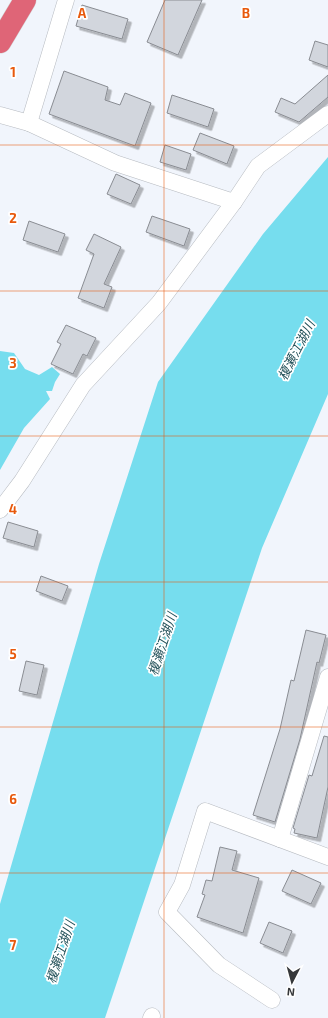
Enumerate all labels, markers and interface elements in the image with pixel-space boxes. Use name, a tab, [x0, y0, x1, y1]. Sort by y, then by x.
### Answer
text: A	[78, 5, 87, 21]
text: B	[242, 5, 250, 21]
text: 1	[10, 64, 16, 80]
text: 2	[9, 210, 17, 226]
water label: 榎瀬江湖川	[274, 316, 319, 383]
text: 3	[9, 355, 17, 371]
text: 4	[9, 501, 17, 517]
water label: 榎瀬江湖川	[144, 609, 180, 677]
text: 5	[9, 646, 17, 662]
text: 6	[9, 791, 17, 807]
water label: 榎瀬江湖川	[42, 917, 78, 985]
text: 7	[10, 937, 17, 953]
north arrow	[272, 962, 312, 1002]
text: N	[286, 986, 296, 999]

